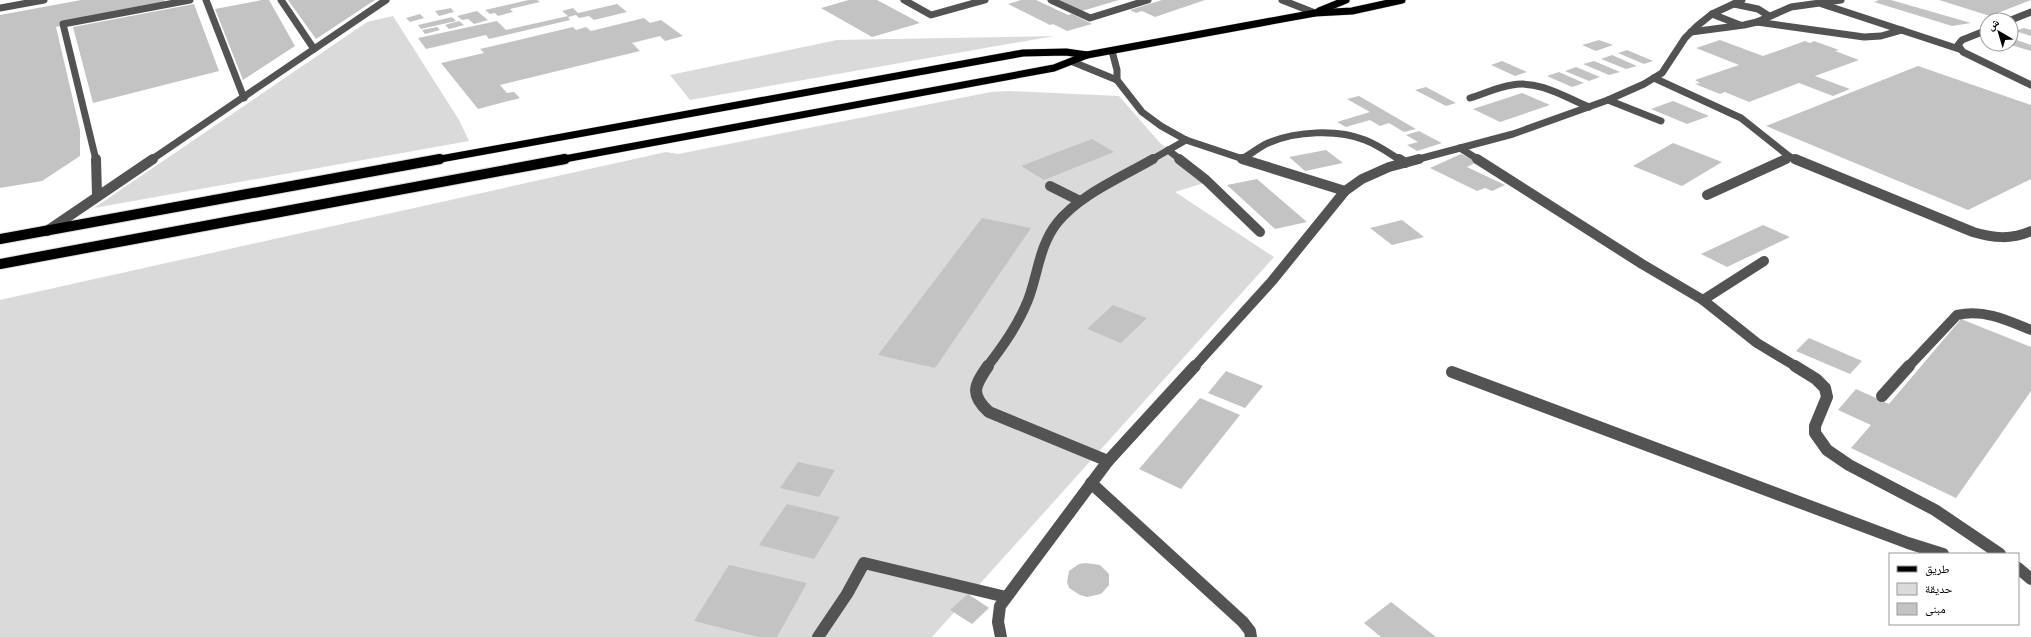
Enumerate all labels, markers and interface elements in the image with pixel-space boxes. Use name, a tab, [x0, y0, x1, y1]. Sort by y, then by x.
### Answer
north arrow	[1979, 12, 2019, 52]
text: ش	[1984, 15, 2003, 34]
legend	[1889, 553, 2019, 625]
text: طريق	[1925, 561, 1950, 578]
text: حديقة	[1925, 581, 1953, 598]
text: مبنى	[1925, 601, 1946, 618]

